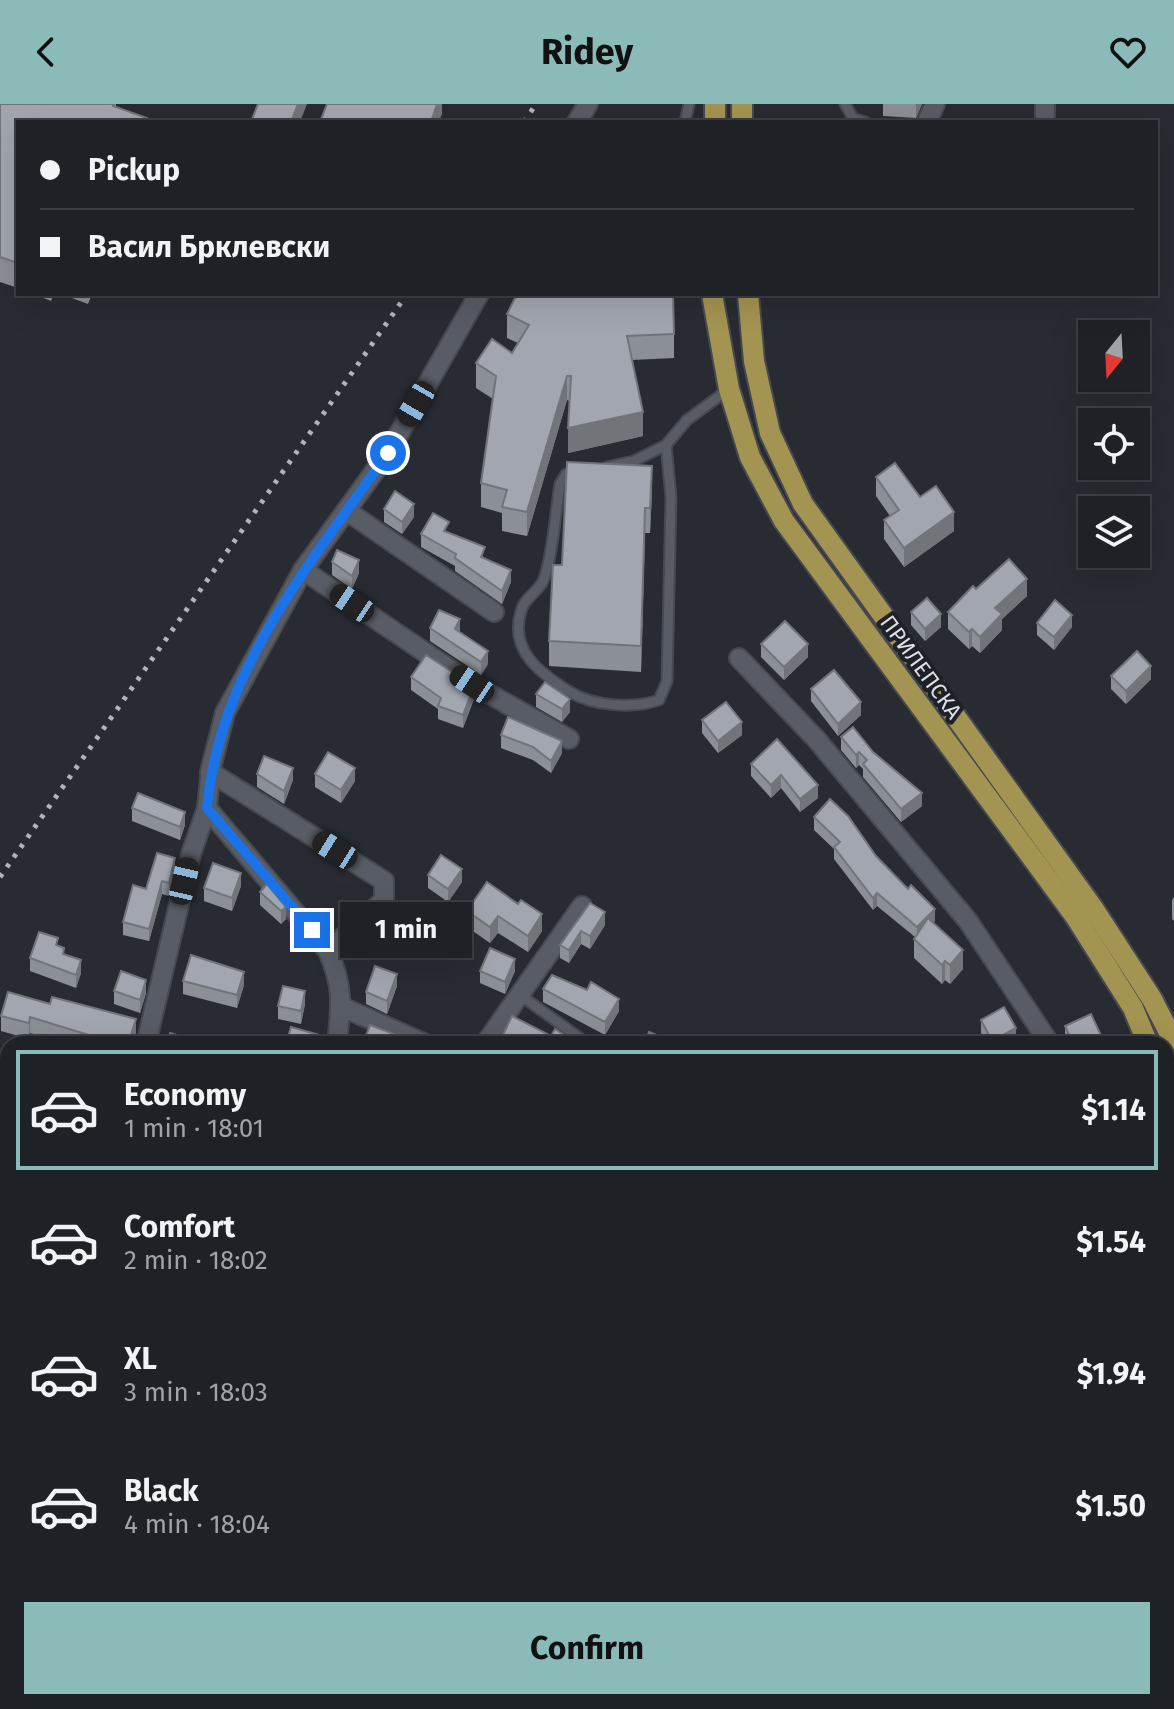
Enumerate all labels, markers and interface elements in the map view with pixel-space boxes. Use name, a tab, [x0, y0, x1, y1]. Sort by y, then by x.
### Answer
icon: back	[24, 30, 68, 74]
text: Ridey	[541, 30, 633, 74]
icon: heart	[1106, 30, 1150, 74]
text: Pickup	[88, 152, 180, 188]
text: Васил Брклевски	[88, 229, 330, 265]
north arrow	[1078, 320, 1150, 392]
map controls	[1078, 320, 1150, 568]
car	[394, 377, 438, 431]
button: locate	[1078, 408, 1150, 480]
route start	[370, 435, 406, 471]
button: layers	[1078, 496, 1150, 568]
car	[325, 580, 379, 626]
street label: ПРИЛЕПСКА	[874, 610, 968, 724]
car	[445, 661, 499, 707]
car	[308, 827, 362, 873]
car	[167, 855, 201, 907]
callout: 1 min	[340, 902, 472, 958]
route end	[294, 912, 330, 948]
text: 1 min	[375, 914, 437, 945]
icon: car	[28, 1074, 100, 1146]
text: Economy	[124, 1077, 246, 1113]
text: $1.14	[1082, 1092, 1146, 1128]
text: 1 min · 18:01	[124, 1113, 264, 1144]
icon: car	[28, 1206, 100, 1278]
text: Comfort	[124, 1209, 235, 1245]
text: $1.54	[1076, 1224, 1146, 1260]
text: 2 min · 18:02	[124, 1245, 268, 1276]
icon: car	[28, 1338, 100, 1410]
text: XL	[124, 1341, 157, 1377]
text: $1.94	[1077, 1356, 1146, 1392]
text: 3 min · 18:03	[124, 1377, 268, 1408]
icon: car	[28, 1470, 100, 1542]
text: Black	[124, 1473, 199, 1509]
text: $1.50	[1076, 1488, 1146, 1524]
text: 4 min · 18:04	[124, 1509, 270, 1540]
button: Confirm	[24, 1602, 1150, 1694]

